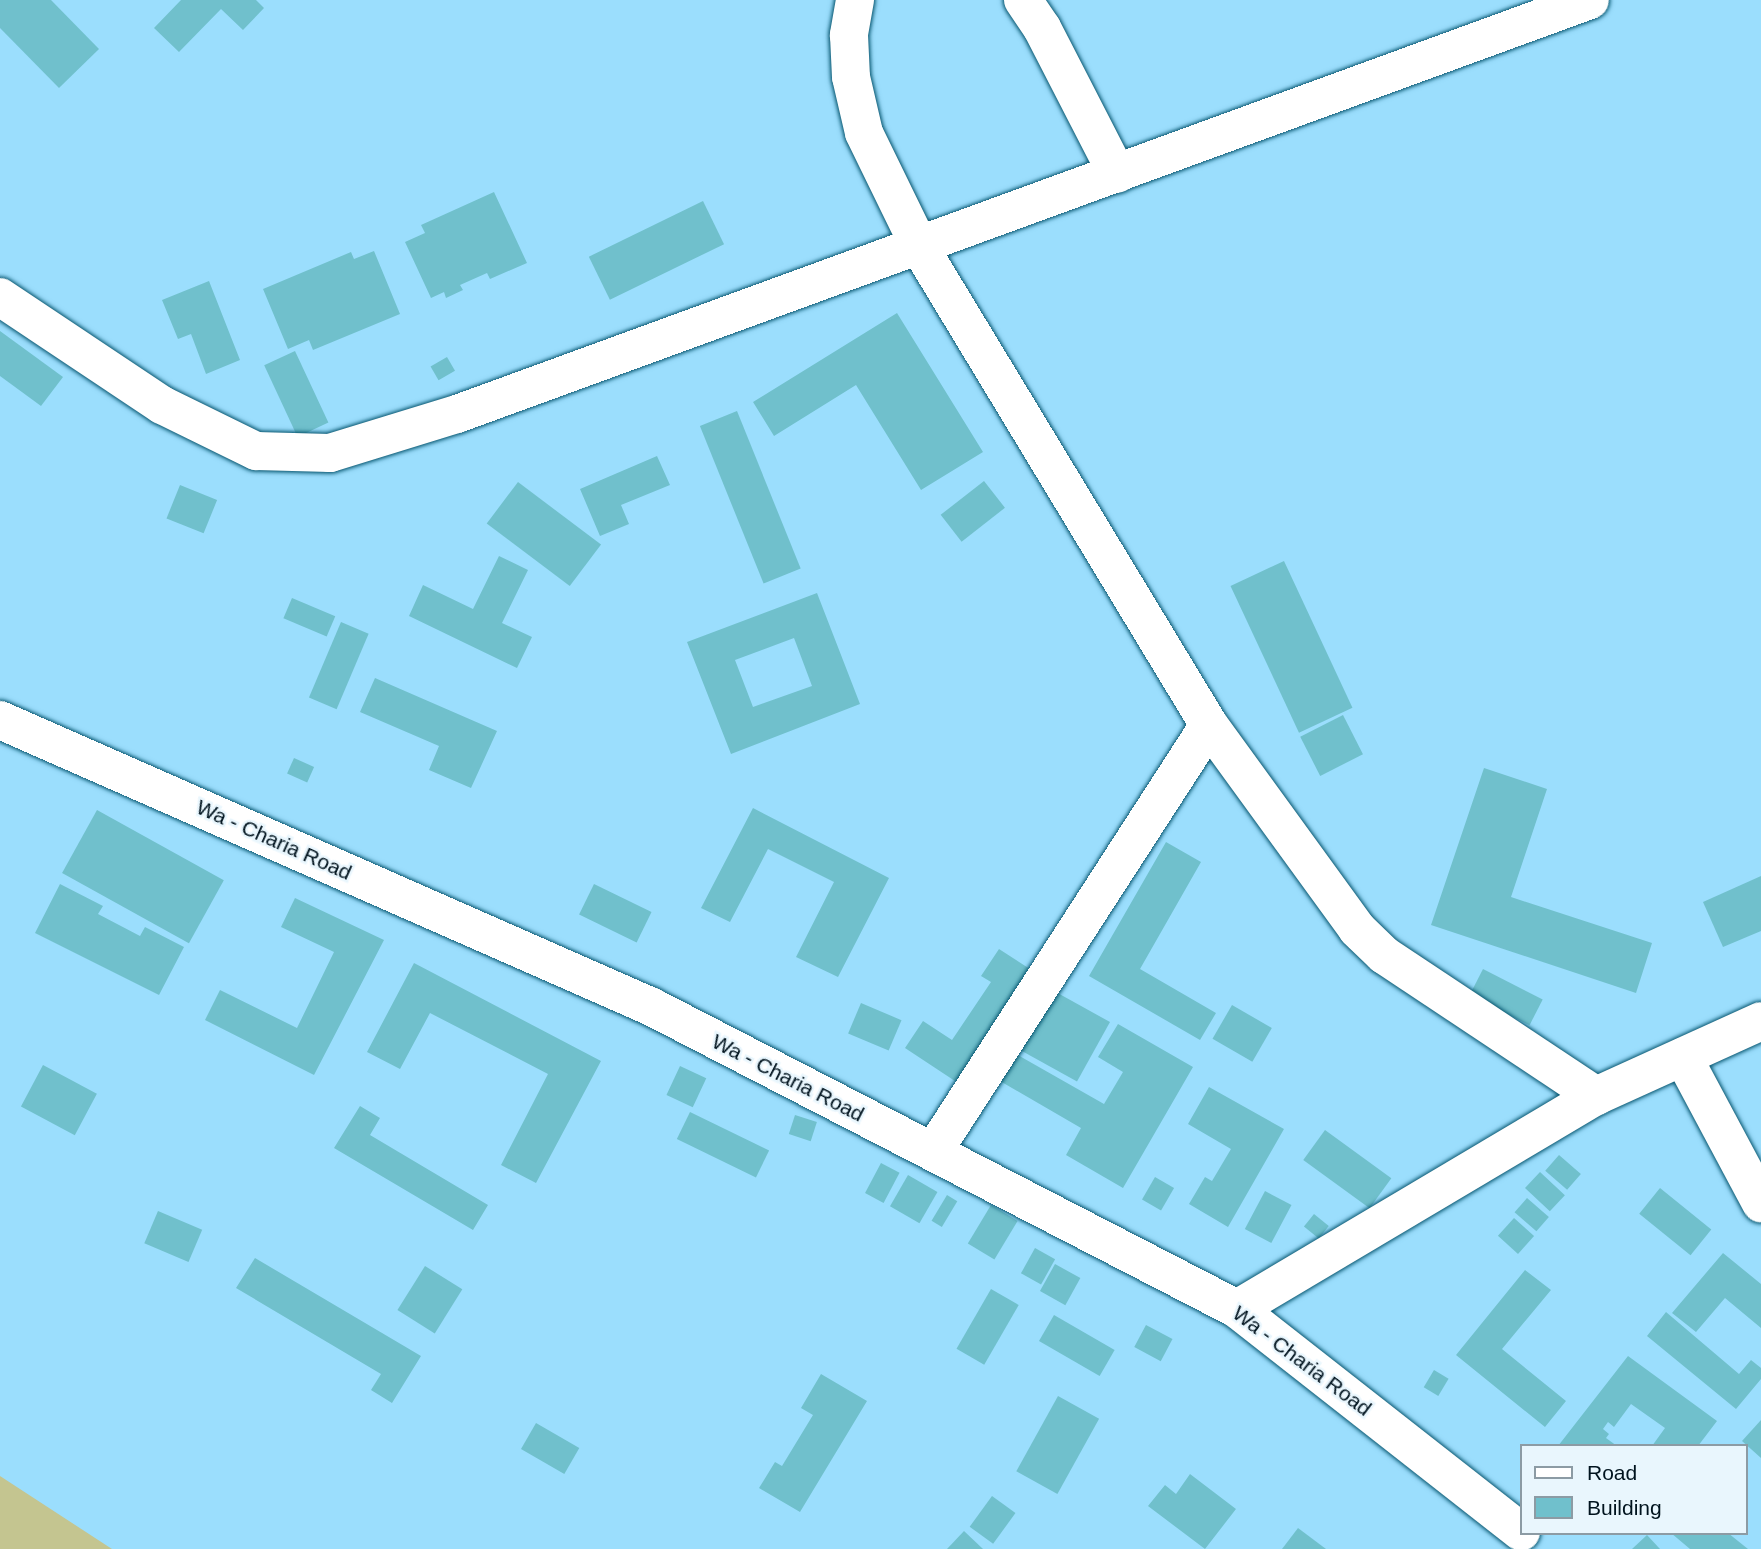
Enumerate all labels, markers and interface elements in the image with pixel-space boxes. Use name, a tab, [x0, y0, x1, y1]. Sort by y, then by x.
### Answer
street label: Wa - Charia Road	[192, 794, 356, 886]
street label: Wa - Charia Road	[708, 1029, 868, 1127]
street label: Wa - Charia Road	[1228, 1301, 1376, 1421]
legend	[1520, 1444, 1747, 1535]
text: Road	[1587, 1461, 1637, 1484]
text: Building	[1587, 1496, 1662, 1519]

